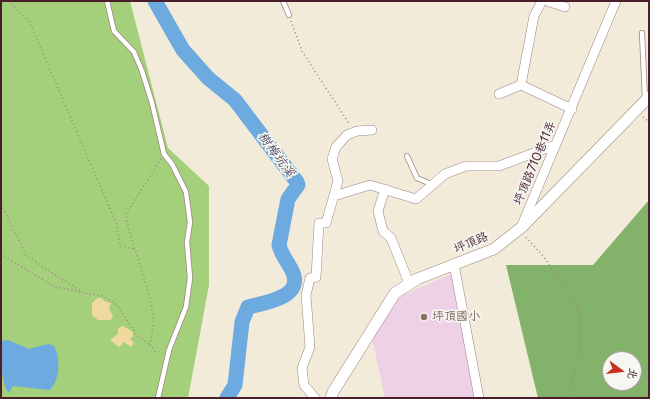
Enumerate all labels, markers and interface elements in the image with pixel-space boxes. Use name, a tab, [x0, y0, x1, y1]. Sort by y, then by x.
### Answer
street label: 坪頂路710巷11弄	[511, 119, 559, 207]
water label: 樹梅坑溪	[254, 129, 298, 181]
street label: 坪頂路	[452, 229, 490, 257]
place label: 坪頂國小	[432, 310, 480, 324]
marker: 坪頂國小	[419, 312, 429, 322]
north arrow	[602, 351, 642, 391]
text: 北	[623, 366, 643, 381]

